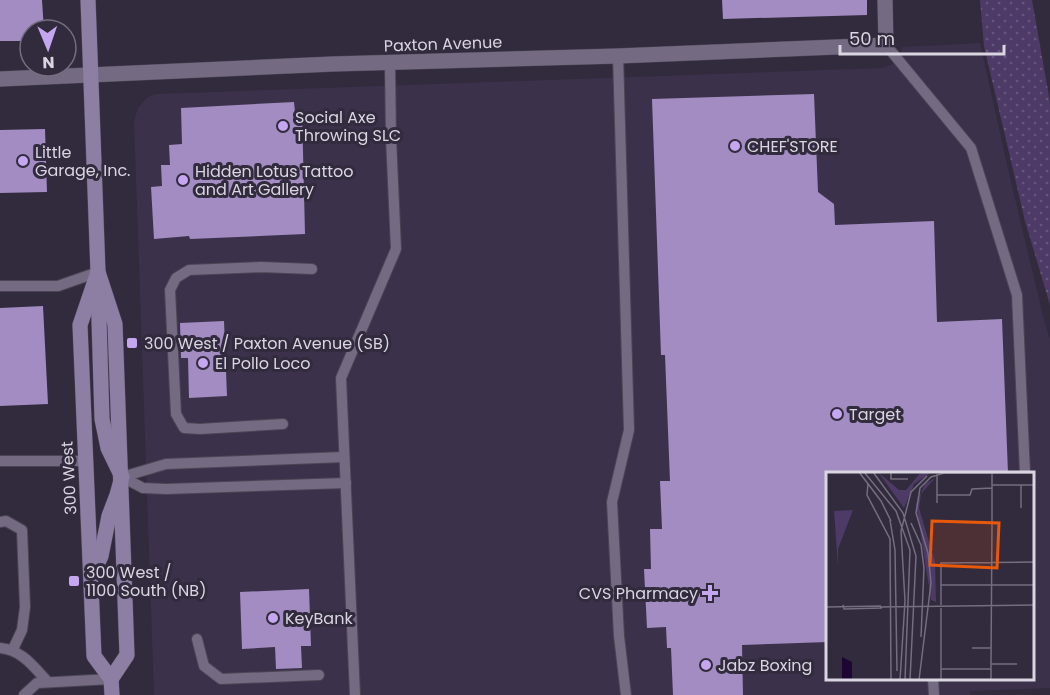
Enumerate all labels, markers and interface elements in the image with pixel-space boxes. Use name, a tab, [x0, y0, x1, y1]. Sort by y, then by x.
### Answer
north arrow	[18, 18, 78, 78]
scale bar	[840, 18, 1004, 56]
text: 50 m	[849, 26, 895, 51]
street label: Paxton Avenue	[383, 30, 503, 58]
text: N	[42, 51, 55, 74]
place label: Social Axe Throwing SLC	[295, 106, 401, 147]
marker: Social Axe Throwing SLC	[276, 119, 290, 133]
place label: CHEF'STORE	[747, 135, 838, 158]
marker: CHEF'STORE	[728, 139, 742, 153]
place label: Little Garage, Inc.	[35, 141, 130, 182]
marker: Little Garage, Inc.	[16, 154, 30, 168]
place label: Hidden Lotus Tattoo and Art Gallery	[195, 160, 354, 201]
marker: Hidden Lotus Tattoo and Art Gallery	[176, 173, 190, 187]
place label: 300 West / Paxton Avenue (SB)	[144, 332, 390, 355]
marker: 300 West / Paxton Avenue (SB)	[125, 336, 139, 350]
place label: El Pollo Loco	[215, 352, 310, 375]
marker: El Pollo Loco	[196, 356, 210, 370]
place label: Target	[849, 403, 901, 426]
marker: Target	[830, 407, 844, 421]
street label: 300 West	[56, 441, 82, 515]
inset map	[826, 472, 1035, 680]
place label: 300 West / 1100 South (NB)	[86, 561, 206, 602]
marker: 300 West / 1100 South (NB)	[67, 574, 81, 588]
place label: CVS Pharmacy	[579, 582, 698, 605]
marker: CVS Pharmacy	[703, 586, 717, 600]
place label: KeyBank	[285, 607, 353, 630]
marker: KeyBank	[266, 611, 280, 625]
place label: Jabz Boxing	[718, 654, 812, 677]
marker: Jabz Boxing	[699, 658, 713, 672]

